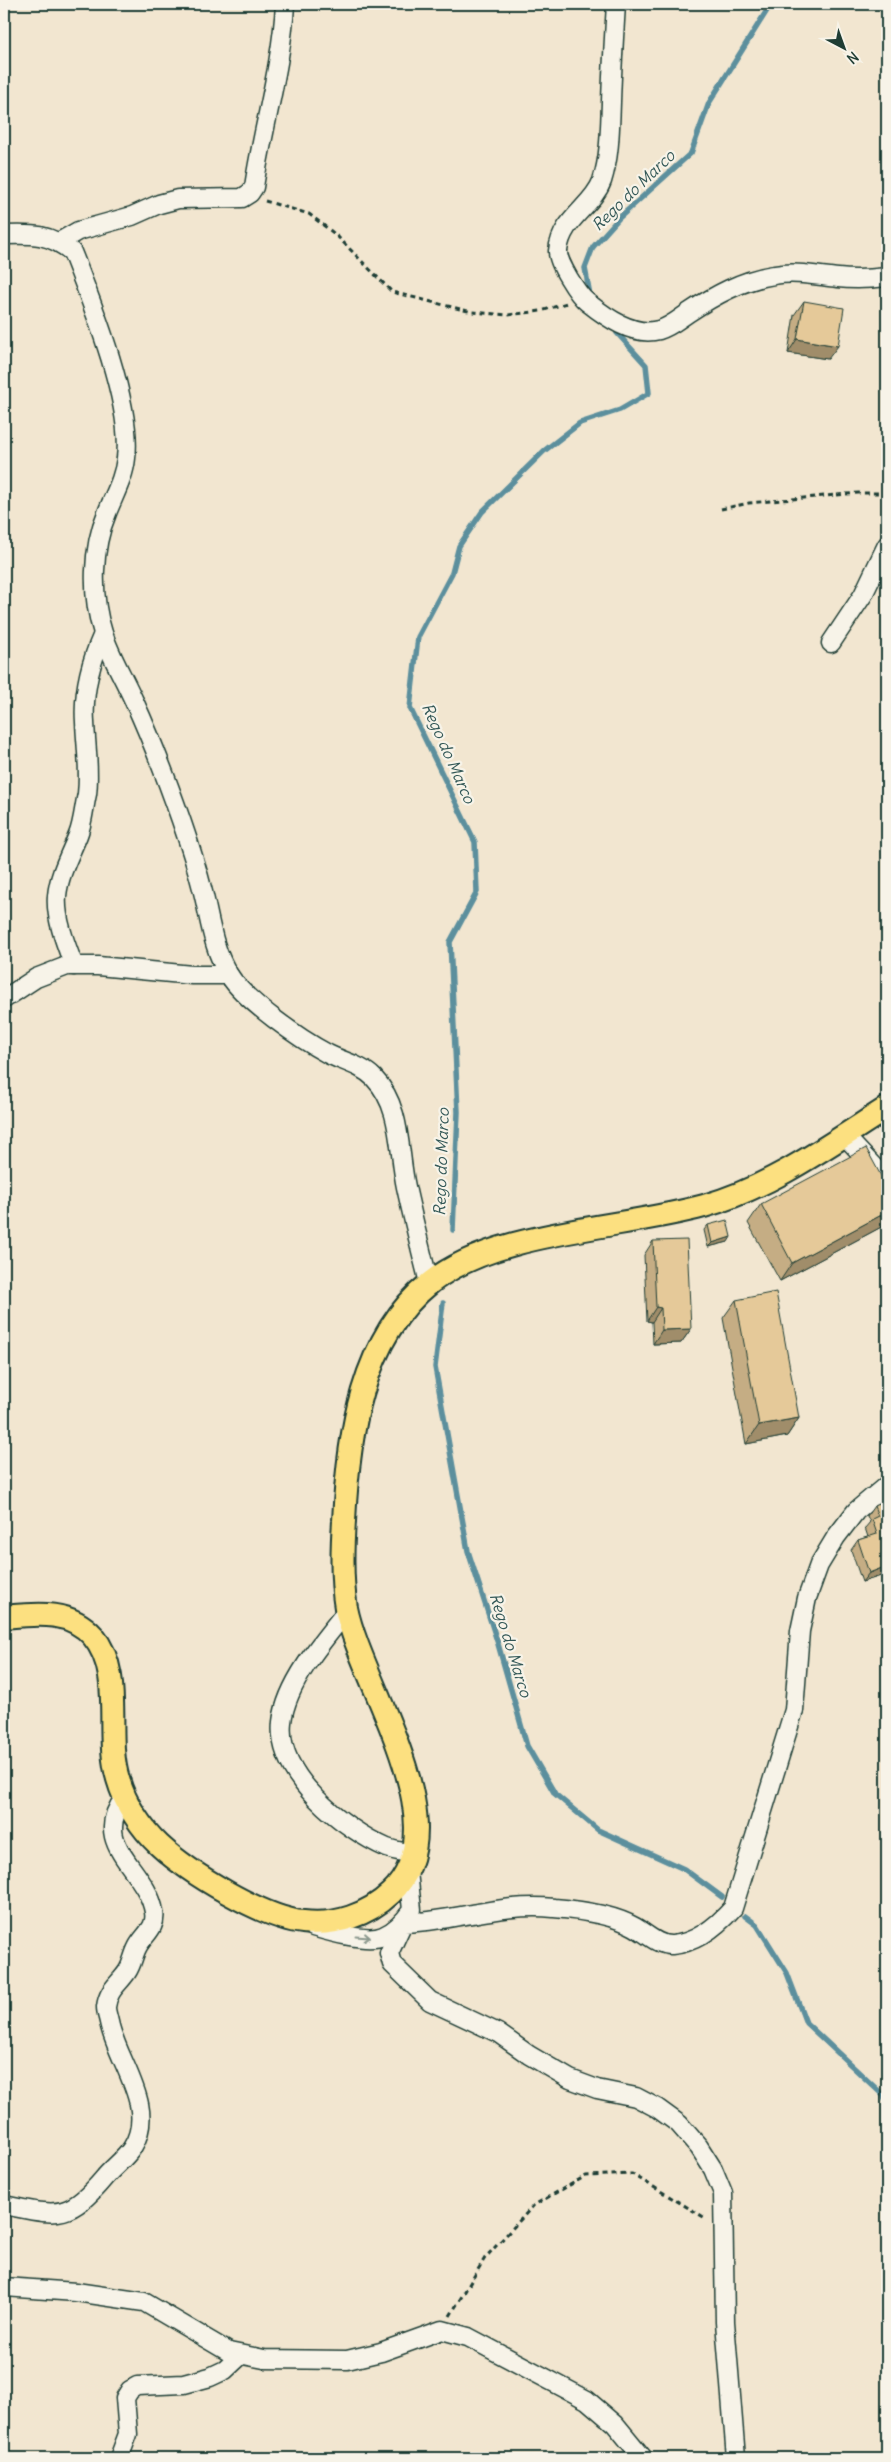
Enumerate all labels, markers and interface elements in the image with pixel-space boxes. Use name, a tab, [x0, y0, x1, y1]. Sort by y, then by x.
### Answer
north arrow	[818, 22, 868, 72]
text: N	[843, 48, 862, 68]
water label: Rego do Marco	[587, 145, 679, 235]
water label: Rego do Marco	[418, 700, 480, 807]
water label: Rego do Marco	[429, 1107, 453, 1216]
water label: Rego do Marco	[486, 1591, 537, 1700]
one-way arrow	[355, 1932, 371, 1941]

